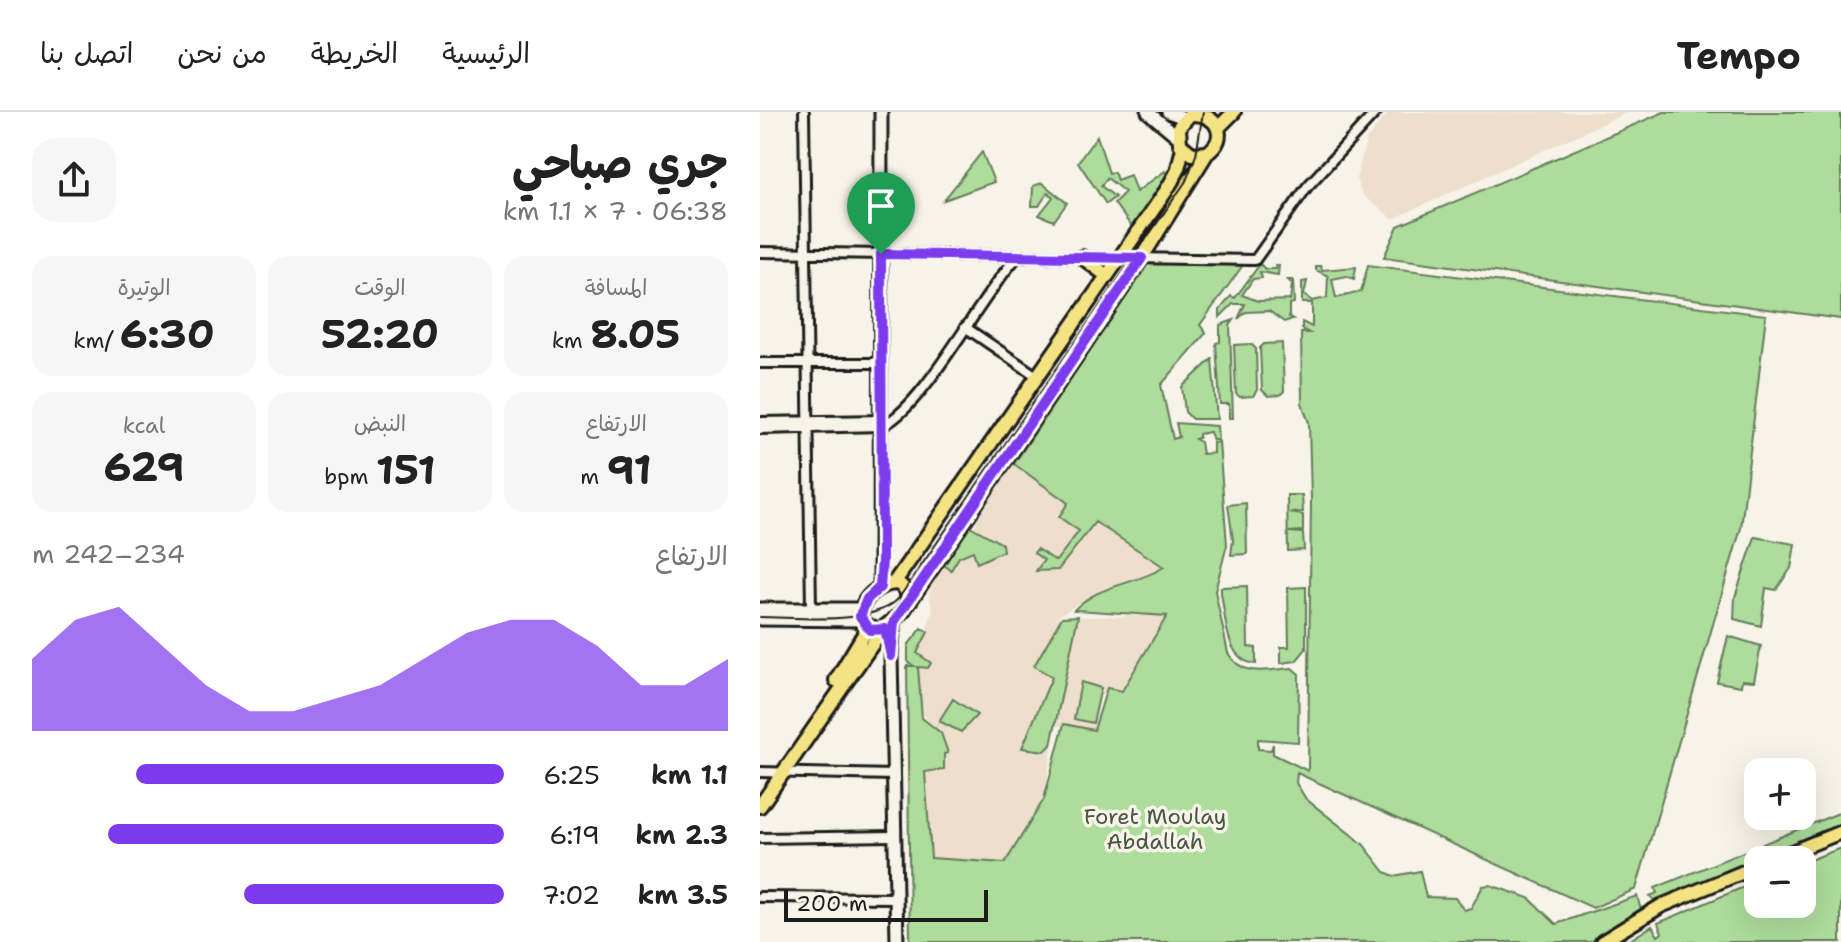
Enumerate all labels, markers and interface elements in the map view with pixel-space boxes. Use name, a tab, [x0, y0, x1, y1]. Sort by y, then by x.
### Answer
text: Tempo	[1677, 30, 1801, 81]
text: اتصل بنا	[40, 34, 133, 72]
text: من نحن	[177, 34, 267, 72]
text: الخريطة	[311, 34, 398, 72]
text: الرئيسية	[442, 34, 530, 72]
text: جري صباحي	[512, 133, 728, 192]
button: share	[32, 138, 116, 222]
pin	[847, 172, 915, 254]
icon: arrive	[859, 184, 903, 228]
text: 06:38 · 7 × 1.1 km	[503, 193, 728, 228]
text: الوتيرة	[117, 273, 171, 302]
text: الوقت	[354, 273, 406, 302]
text: المسافة	[585, 273, 647, 302]
text: 6:30	[120, 307, 215, 361]
text: 52:20	[321, 307, 439, 361]
text: 8.05	[590, 307, 680, 361]
text: /km	[73, 326, 120, 355]
text: km	[552, 326, 590, 355]
text: النبض	[354, 409, 406, 438]
text: الارتفاع	[585, 409, 647, 438]
text: kcal	[123, 411, 165, 440]
text: 629	[104, 440, 184, 494]
text: 151	[376, 443, 436, 497]
text: 91	[607, 443, 652, 497]
text: bpm	[324, 462, 376, 491]
text: m	[580, 462, 607, 491]
text: 234–242 m	[32, 536, 185, 571]
text: الارتفاع	[655, 538, 728, 573]
text: 6:25	[543, 757, 600, 792]
text: 1.1 km	[651, 757, 728, 792]
map controls	[1744, 758, 1816, 918]
button: +	[1744, 758, 1816, 830]
park label: Foret Moulay Abdallah	[1084, 802, 1226, 856]
text: 6:19	[549, 817, 600, 852]
text: 2.3 km	[635, 817, 728, 852]
button: −	[1744, 846, 1816, 918]
text: 7:02	[542, 877, 600, 912]
text: 3.5 km	[637, 877, 728, 912]
scale bar	[784, 886, 988, 922]
text: 200 m	[796, 889, 868, 918]

